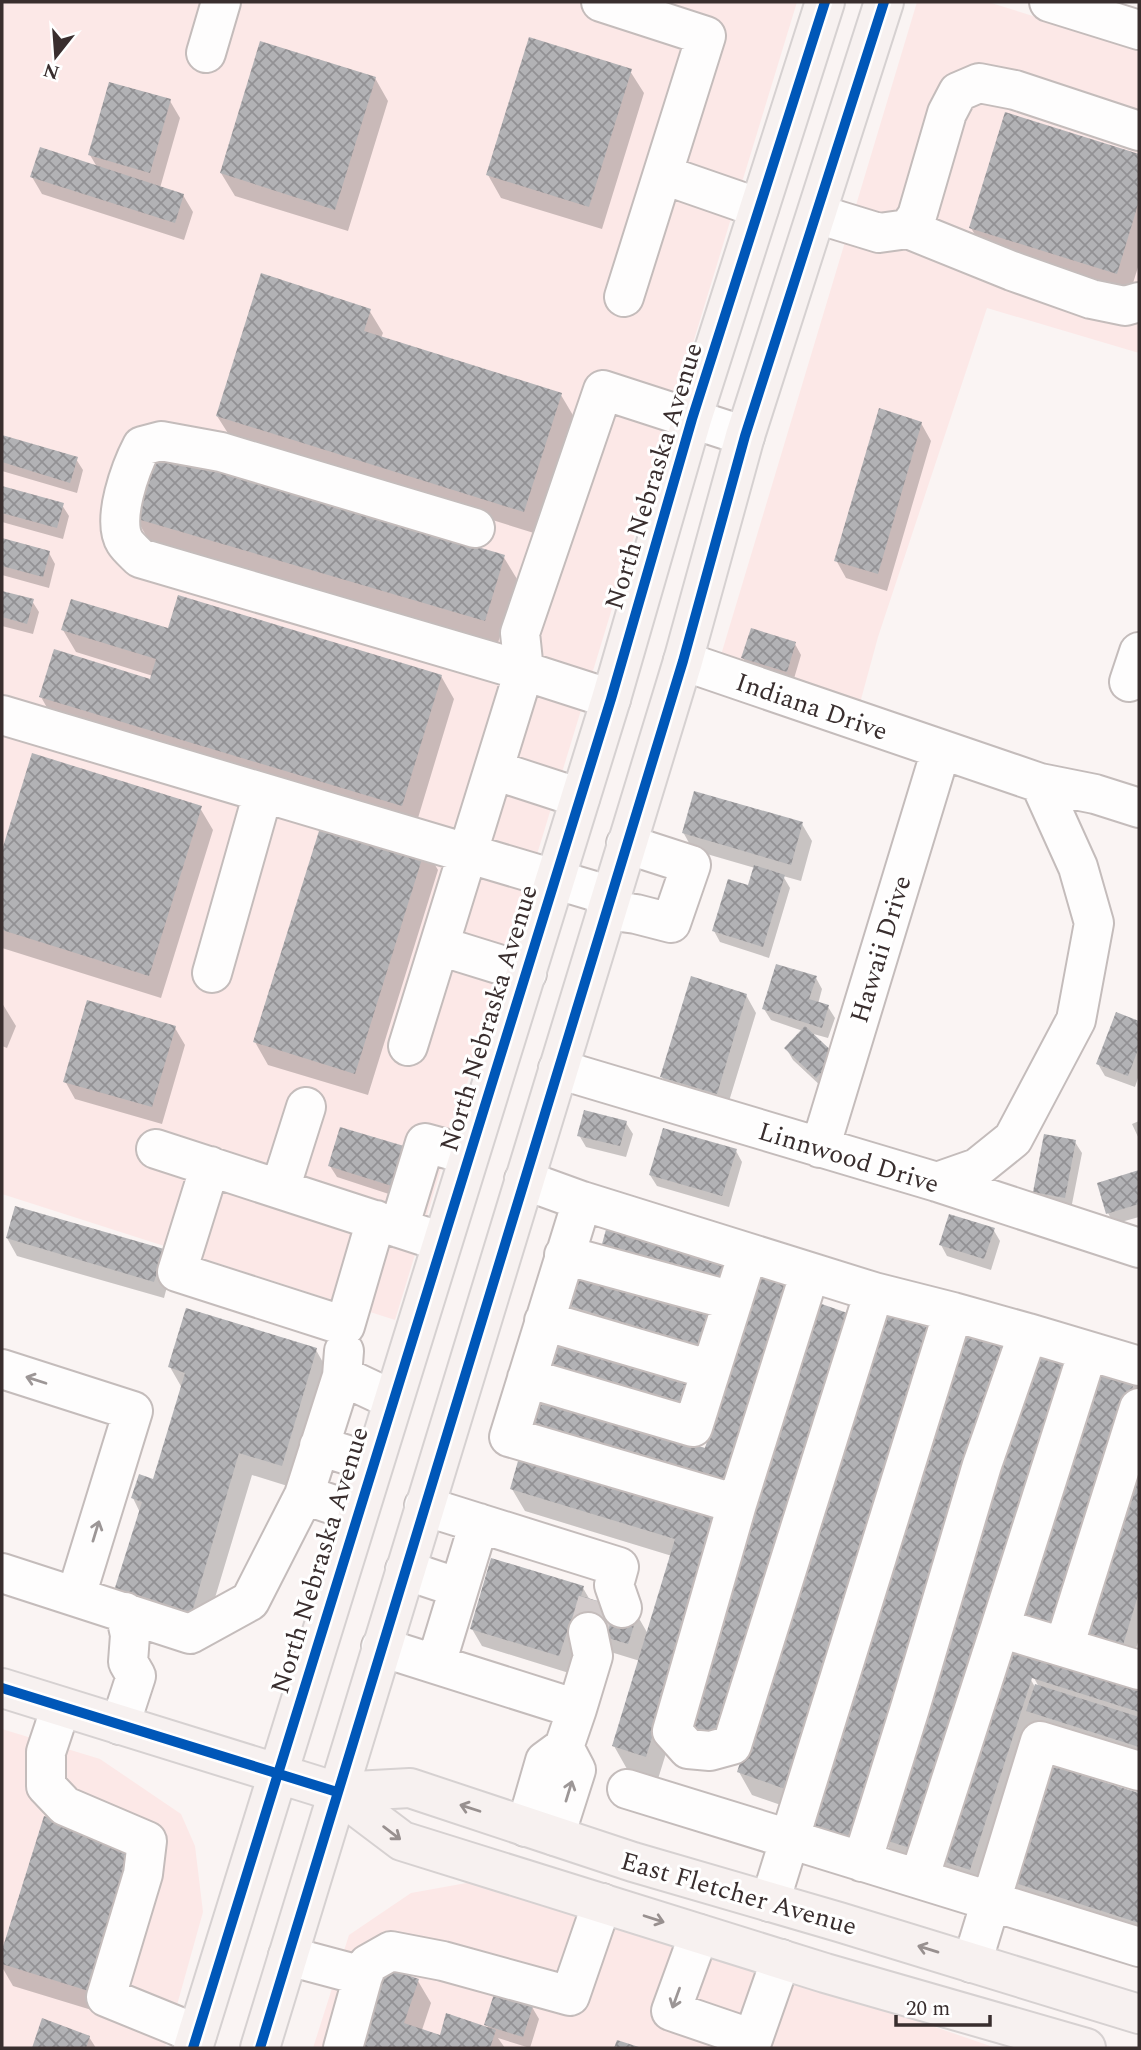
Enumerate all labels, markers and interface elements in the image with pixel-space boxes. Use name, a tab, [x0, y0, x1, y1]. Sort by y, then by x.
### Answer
north arrow	[21, 21, 91, 91]
text: N	[40, 55, 63, 87]
street label: North Nebraska Avenue	[594, 338, 714, 615]
street label: Indiana Drive	[730, 662, 893, 752]
street label: Hawaii Drive	[840, 871, 922, 1028]
street label: North Nebraska Avenue	[429, 880, 549, 1157]
street label: Linnwood Drive	[753, 1111, 944, 1204]
one-way arrow	[26, 1373, 48, 1385]
street label: North Nebraska Avenue	[260, 1422, 380, 1699]
one-way arrow	[91, 1520, 104, 1542]
one-way arrow	[564, 1780, 577, 1802]
one-way arrow	[459, 1801, 481, 1813]
one-way arrow	[382, 1825, 401, 1840]
street label: East Fletcher Avenue	[616, 1841, 862, 1947]
one-way arrow	[642, 1914, 664, 1926]
one-way arrow	[917, 1942, 939, 1954]
scale bar	[896, 1983, 990, 2027]
one-way arrow	[669, 1986, 681, 2008]
text: 20 m	[906, 1993, 950, 2025]

